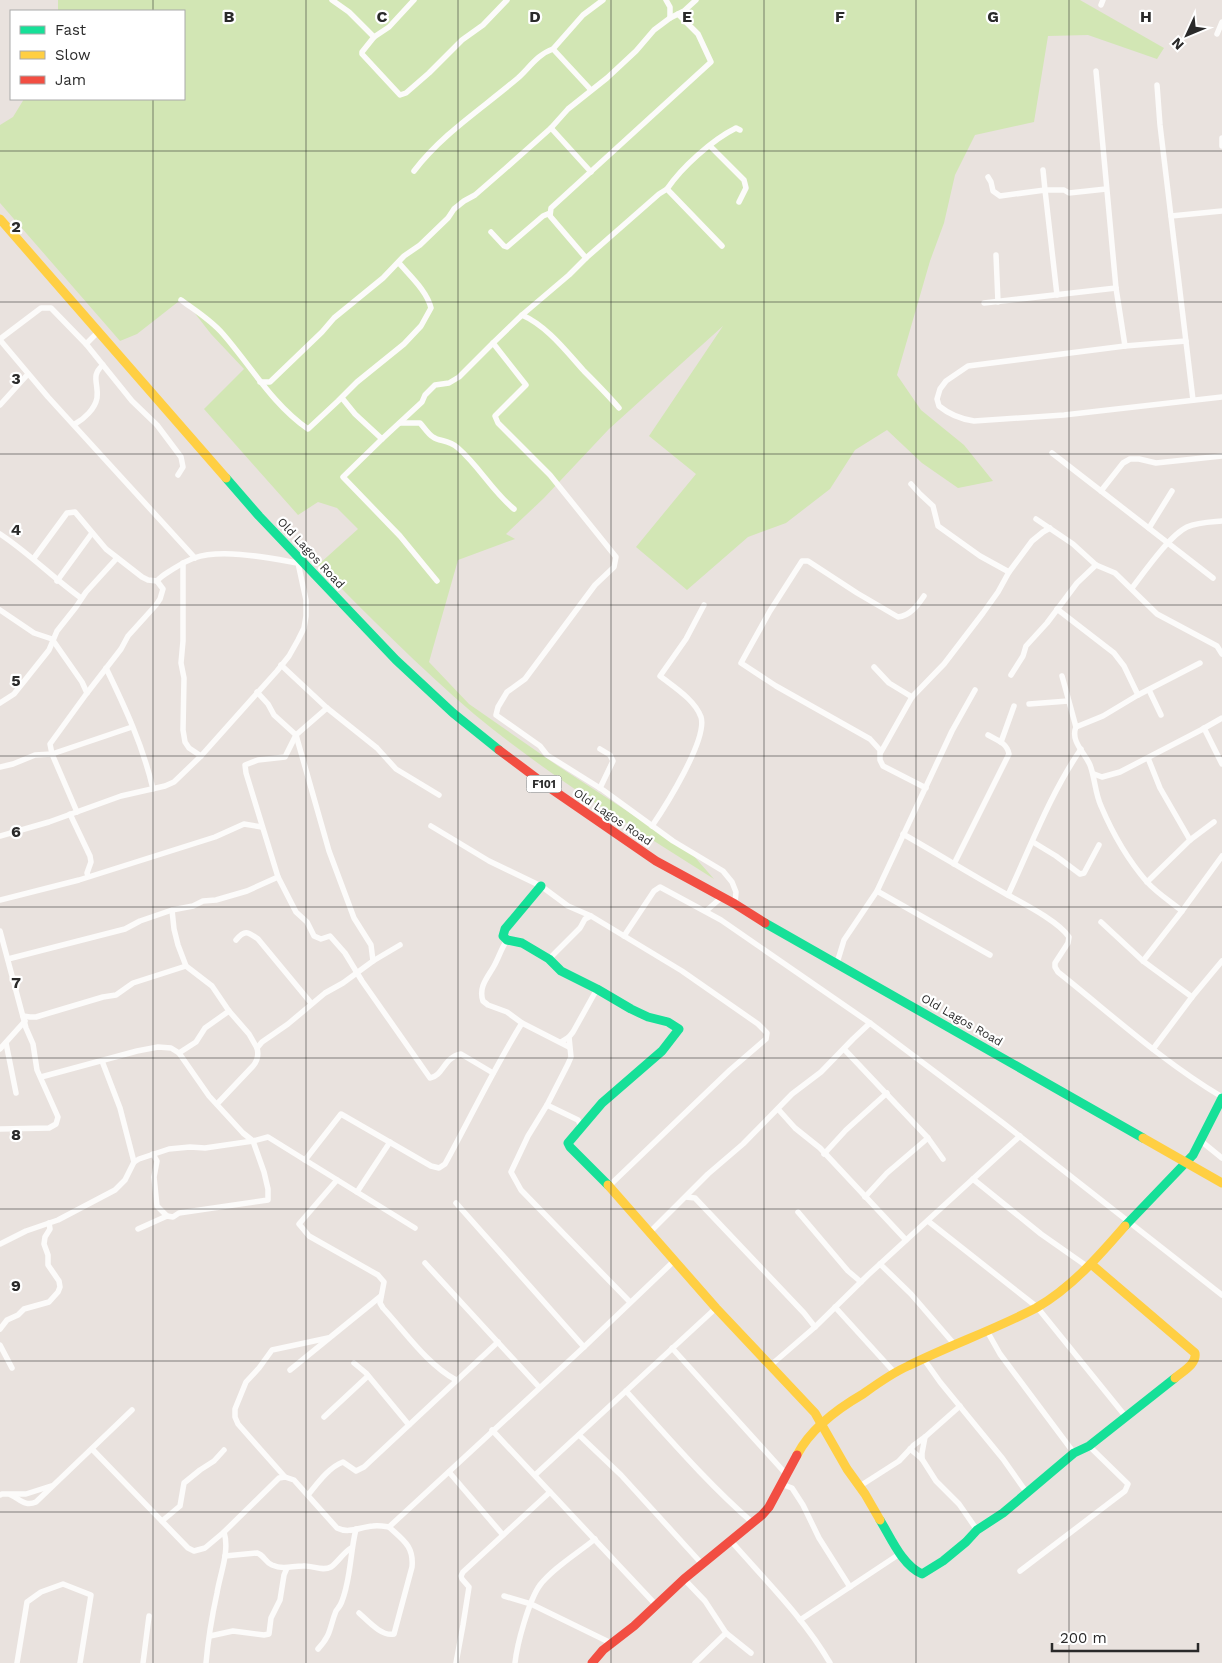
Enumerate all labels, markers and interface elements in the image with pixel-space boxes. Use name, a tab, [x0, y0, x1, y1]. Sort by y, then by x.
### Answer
text: B	[224, 7, 235, 26]
text: C	[377, 7, 388, 26]
text: D	[529, 7, 541, 26]
text: E	[682, 7, 692, 26]
text: F	[835, 7, 845, 26]
text: G	[987, 7, 999, 26]
text: H	[1140, 7, 1152, 26]
legend	[10, 10, 185, 100]
north arrow	[1162, 10, 1212, 60]
text: Fast	[55, 21, 87, 39]
text: N	[1168, 35, 1187, 53]
text: Slow	[55, 46, 91, 64]
text: Jam	[55, 71, 86, 89]
text: 2	[11, 217, 21, 236]
text: 3	[11, 369, 21, 388]
street label: Old Lagos Road	[275, 515, 347, 591]
text: 4	[11, 520, 21, 539]
text: 5	[11, 671, 21, 690]
road number: F101	[526, 776, 562, 792]
street label: Old Lagos Road	[571, 786, 655, 848]
text: 6	[11, 822, 21, 841]
text: 7	[11, 973, 21, 992]
street label: Old Lagos Road	[919, 991, 1005, 1049]
text: 8	[11, 1125, 21, 1144]
text: 9	[11, 1276, 21, 1295]
scale bar	[1052, 1620, 1198, 1652]
text: 200 m	[1060, 1629, 1107, 1647]

